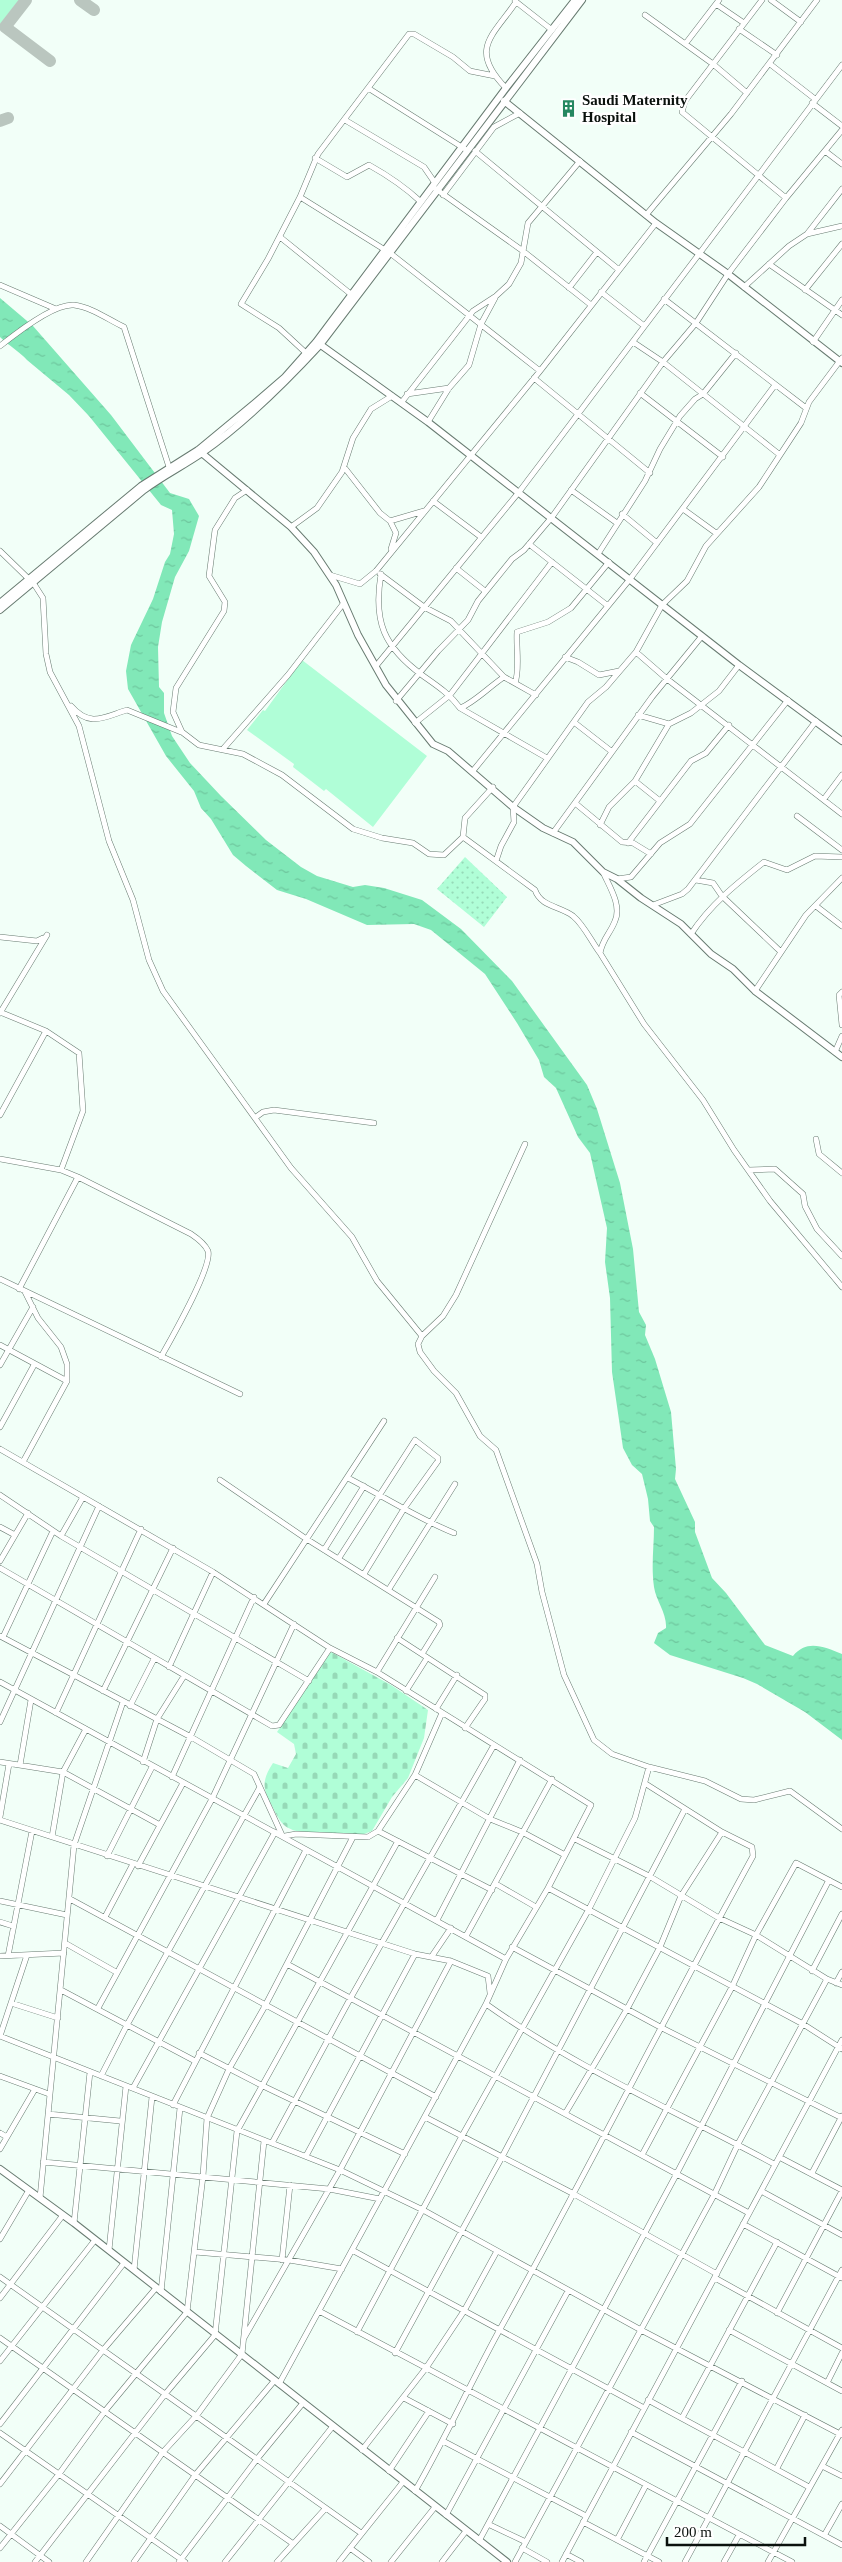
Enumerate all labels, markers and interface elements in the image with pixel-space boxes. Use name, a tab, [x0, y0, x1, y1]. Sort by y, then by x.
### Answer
place label: Saudi Maternity Hospital	[582, 92, 688, 125]
building icon: Saudi Maternity Hospital	[558, 99, 578, 119]
scale bar	[667, 2514, 804, 2546]
text: 200 m	[674, 2524, 712, 2540]

